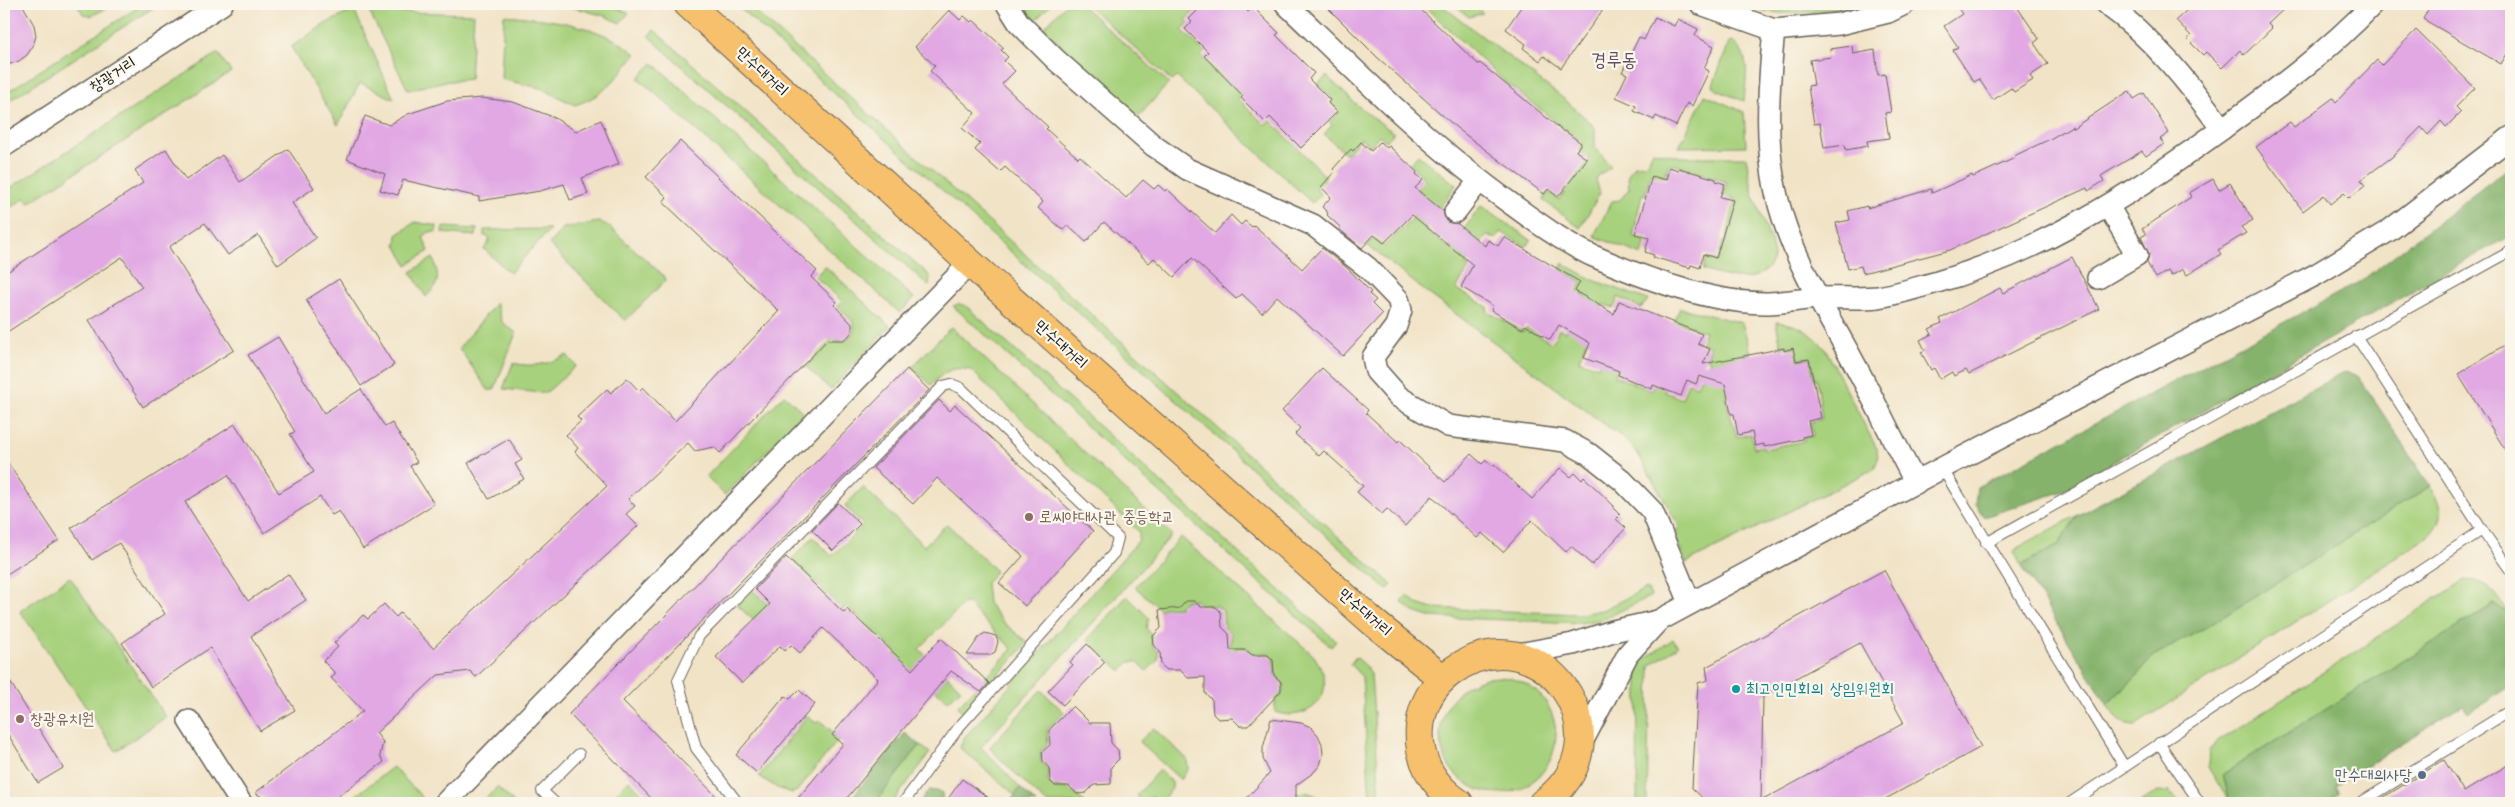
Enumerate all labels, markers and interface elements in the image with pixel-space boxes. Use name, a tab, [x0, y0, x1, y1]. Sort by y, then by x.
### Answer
street label: 만수대거리	[730, 41, 794, 103]
district label: 경루동	[1591, 46, 1637, 76]
street label: 창광거리	[85, 50, 141, 100]
street label: 만수대거리	[1029, 314, 1093, 376]
place label: 로씨야대사관 중등학교	[1039, 505, 1174, 530]
marker: 로씨야대사관 중등학교	[1023, 511, 1035, 523]
street label: 만수대거리	[1333, 582, 1397, 644]
place label: 최고인민회의 상임위원회	[1746, 677, 1894, 702]
marker: 최고인민회의 상임위원회	[1730, 683, 1742, 695]
place label: 창광유치원	[30, 707, 94, 732]
marker: 창광유치원	[14, 713, 26, 725]
place label: 만수대의사당	[2335, 763, 2412, 788]
marker: 만수대의사당	[2416, 769, 2428, 781]

